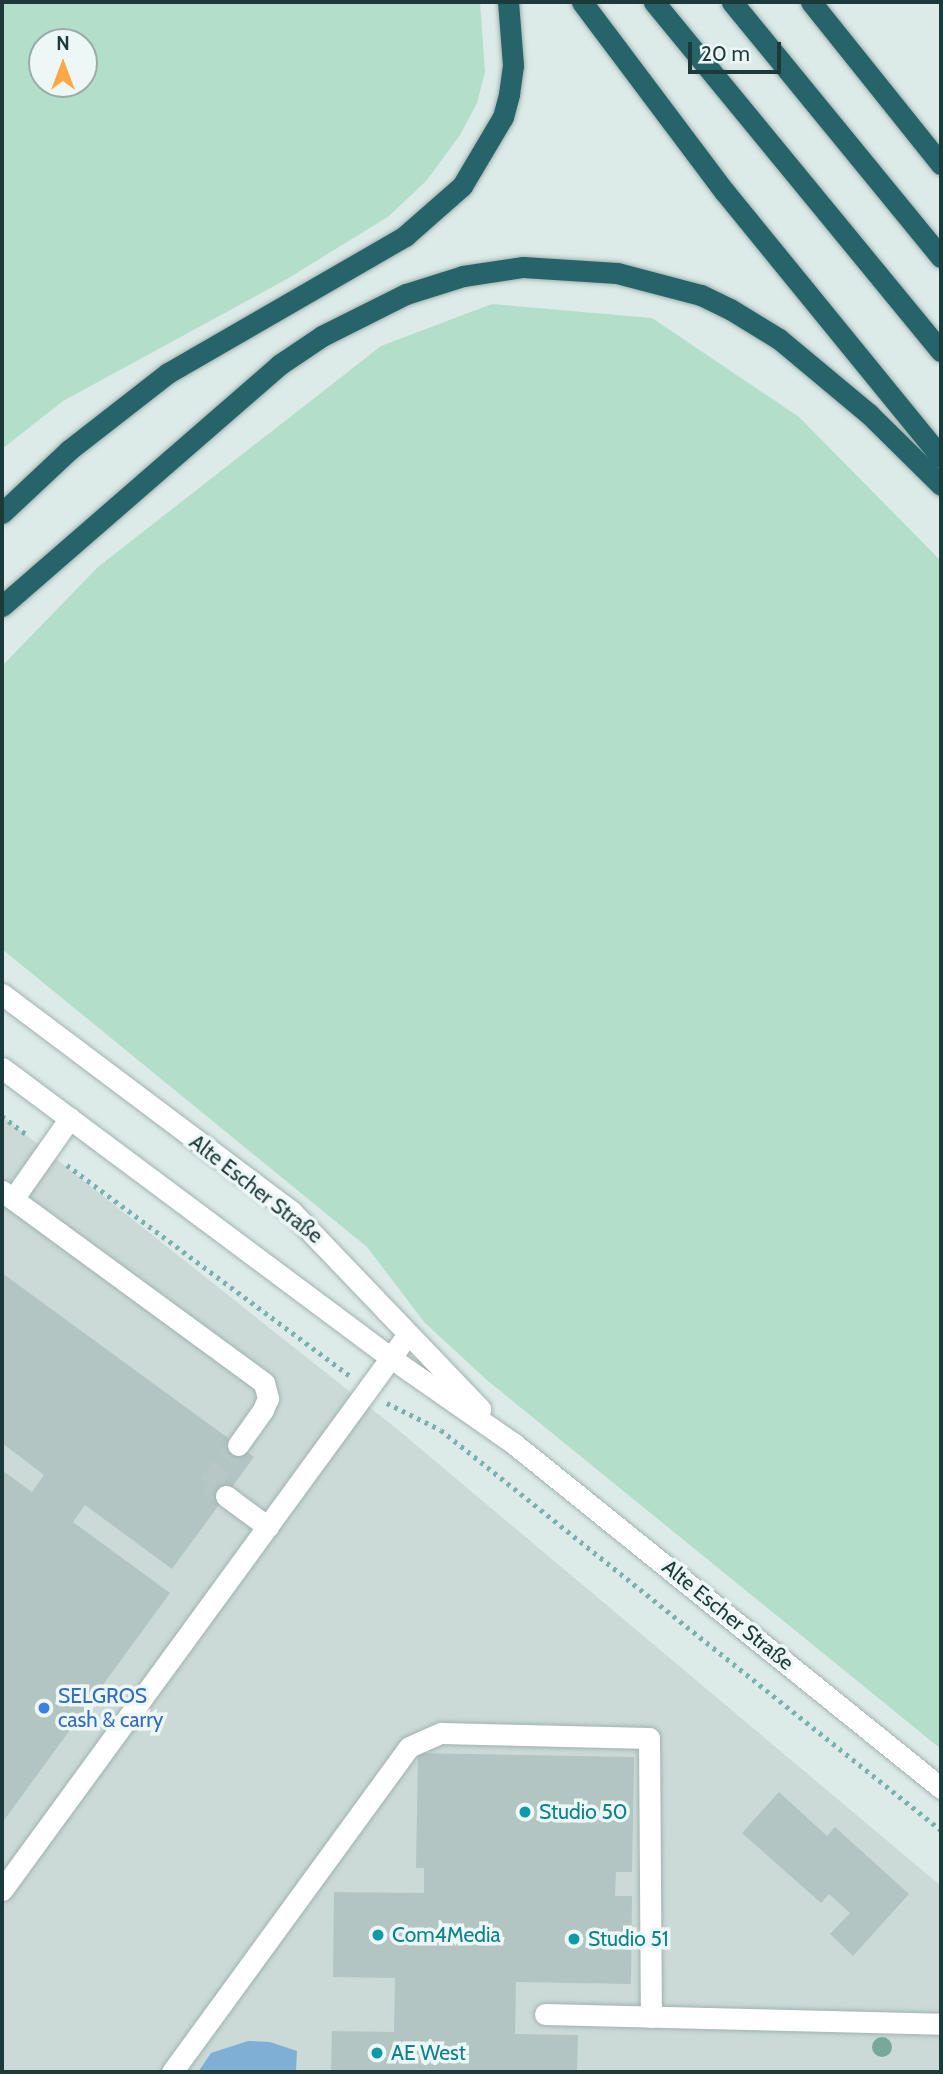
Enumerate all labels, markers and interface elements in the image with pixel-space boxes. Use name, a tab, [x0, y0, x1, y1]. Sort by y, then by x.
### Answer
north arrow	[28, 28, 98, 98]
scale bar	[691, 28, 784, 72]
text: N	[56, 32, 70, 55]
text: 20 m	[701, 41, 750, 66]
street label: Alte Escher Straße	[185, 1129, 327, 1249]
street label: Alte Escher Straße	[657, 1554, 799, 1676]
place label: SELGROS cash & carry	[58, 1683, 163, 1733]
marker: SELGROS cash & carry	[36, 1700, 52, 1716]
place label: Studio 50	[539, 1799, 627, 1825]
marker: Studio 50	[517, 1804, 533, 1820]
place label: Com4Media	[392, 1922, 500, 1948]
place label: Studio 51	[588, 1926, 669, 1952]
marker: Com4Media	[370, 1927, 386, 1943]
marker: Studio 51	[566, 1931, 582, 1947]
place label: AE West	[391, 2040, 466, 2066]
marker: AE West	[369, 2045, 385, 2061]

